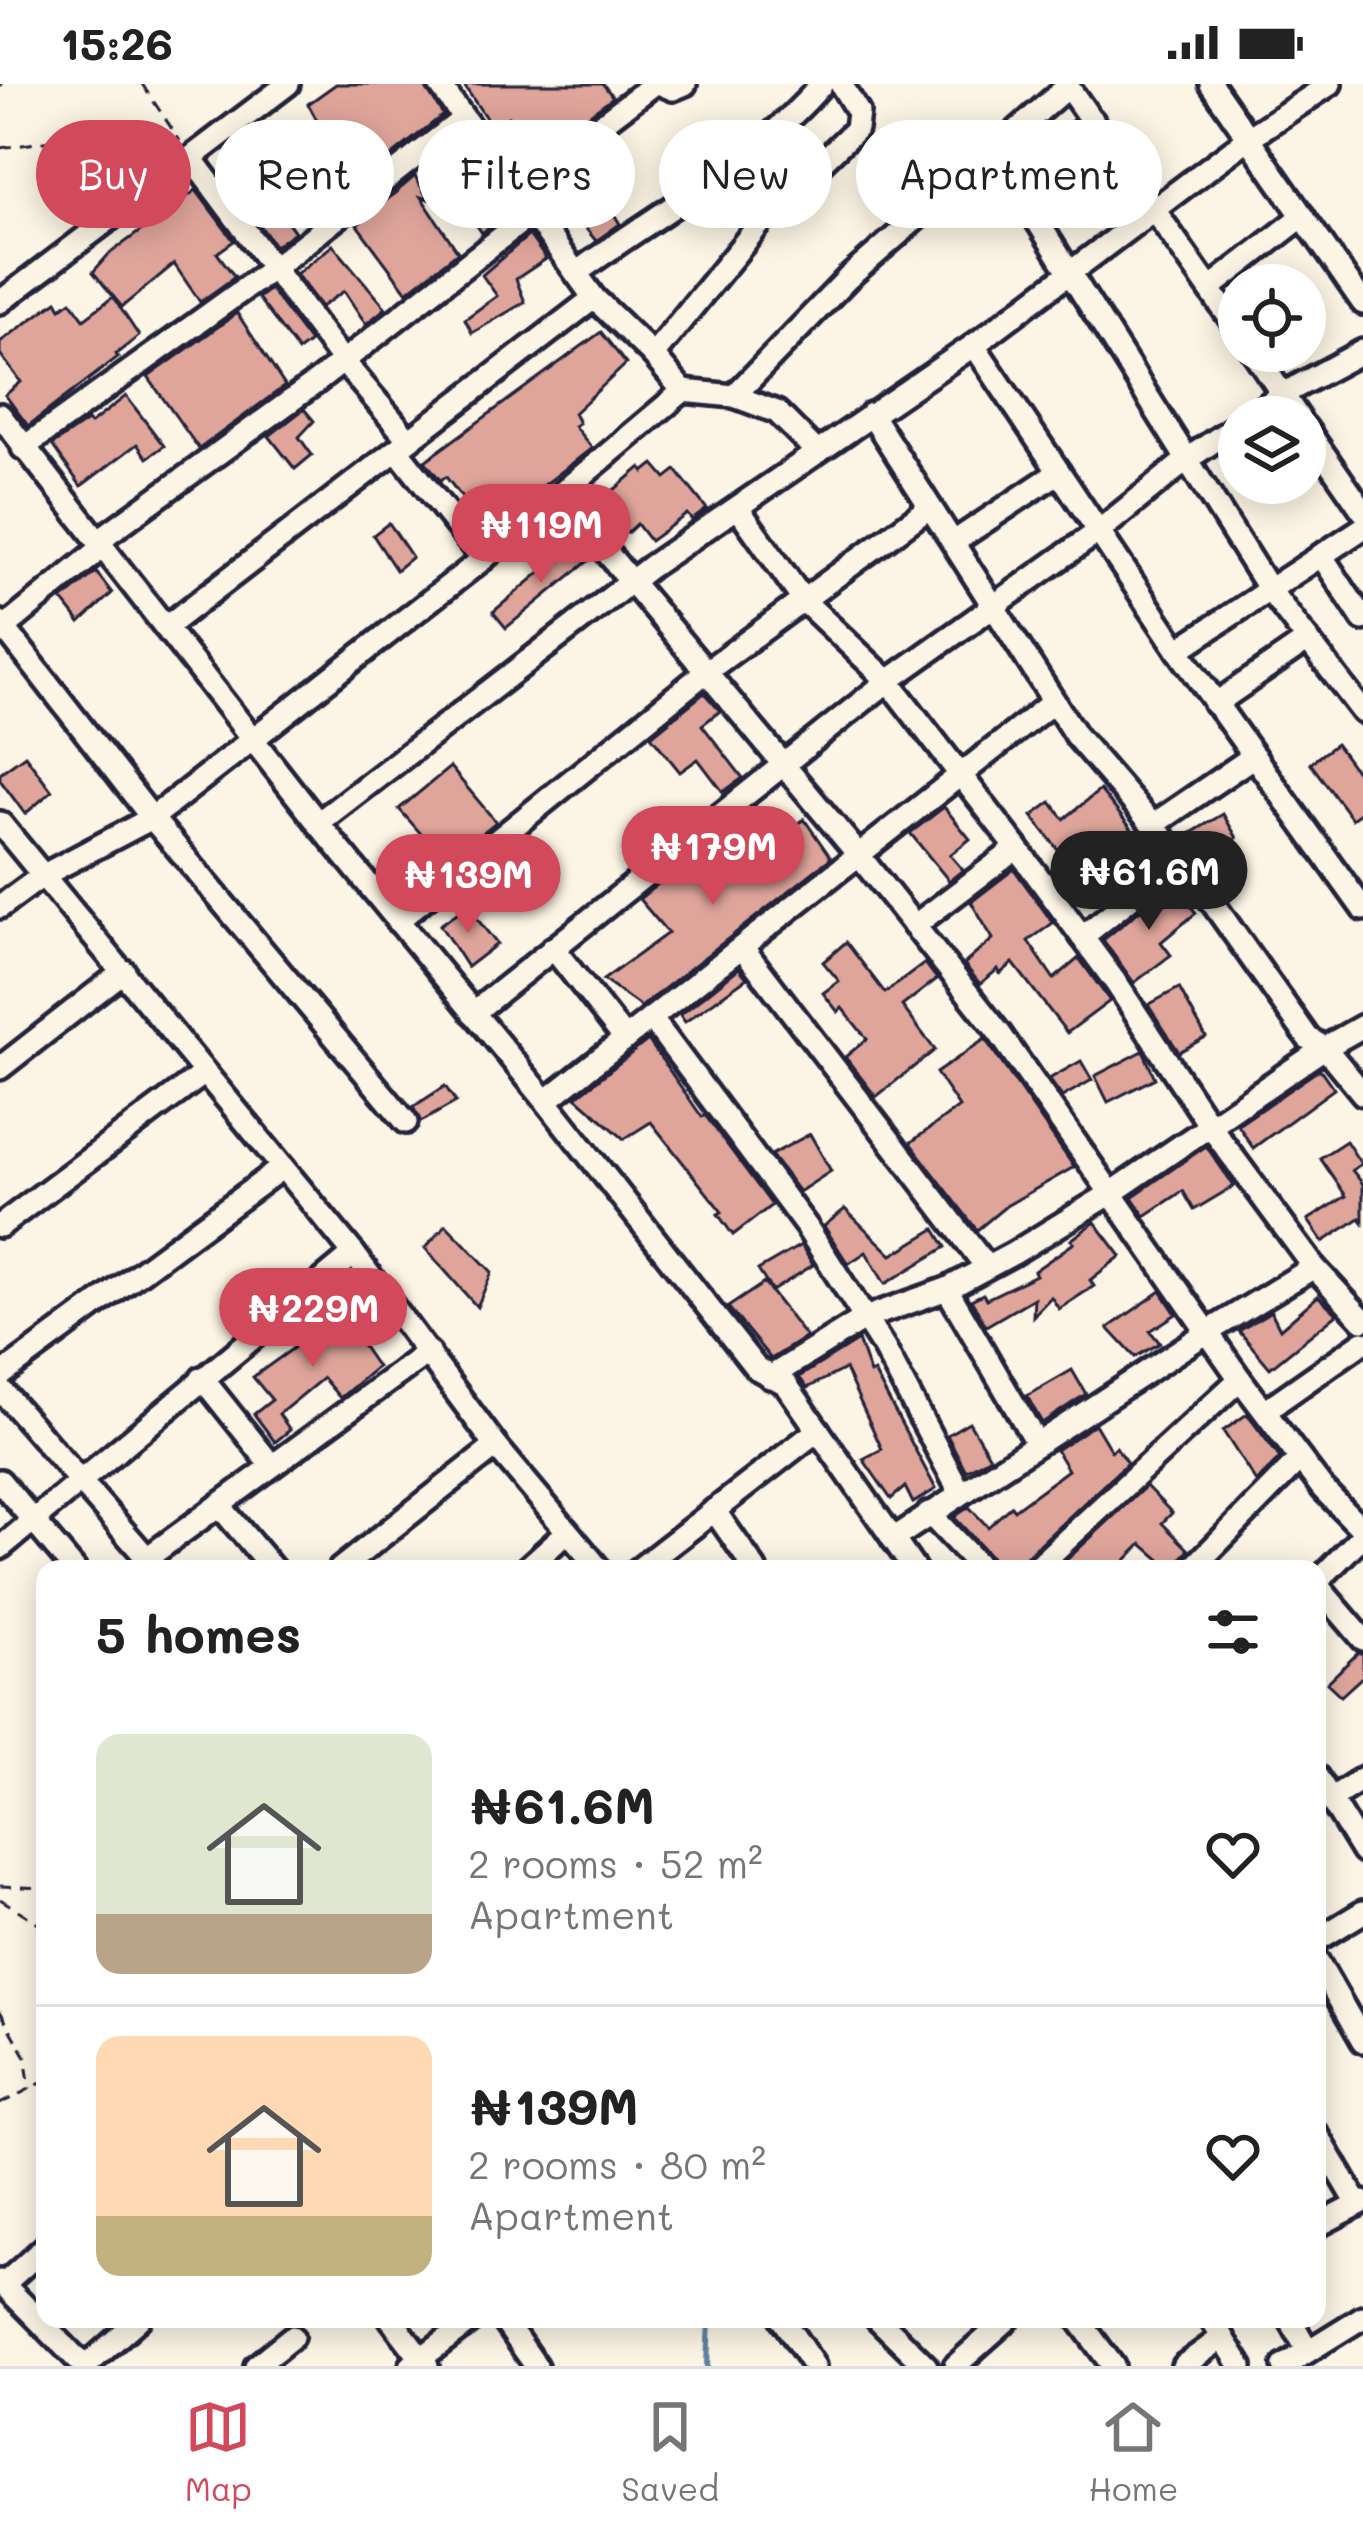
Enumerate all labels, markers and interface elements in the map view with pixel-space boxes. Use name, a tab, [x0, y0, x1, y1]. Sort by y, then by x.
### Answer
text: 15:26	[60, 13, 173, 71]
chip: Buy	[36, 120, 191, 228]
chip: Rent	[215, 120, 394, 228]
chip: Filters	[418, 120, 635, 228]
chip: New	[659, 120, 832, 228]
chip: Apartment	[856, 120, 1162, 228]
map controls	[1218, 264, 1326, 504]
button: locate	[1218, 264, 1326, 372]
button: layers	[1218, 396, 1326, 504]
pin: ₦119M	[457, 484, 625, 586]
text: ₦119M	[479, 497, 603, 548]
pin: ₦179M	[629, 806, 797, 908]
text: ₦179M	[648, 819, 778, 870]
pin: ₦61.6M	[1051, 831, 1247, 933]
pin: ₦139M	[384, 834, 552, 936]
text: ₦61.6M	[1077, 844, 1221, 895]
text: ₦139M	[403, 847, 533, 898]
pin: ₦229M	[229, 1268, 397, 1370]
text: ₦229M	[246, 1281, 380, 1332]
text: 5 homes	[96, 1599, 301, 1666]
icon: filters	[1200, 1599, 1266, 1665]
text: ₦61.6M	[468, 1770, 655, 1837]
icon: home	[192, 1782, 336, 1926]
icon: heart	[1200, 1821, 1266, 1887]
text: 2 rooms · 52 m²	[468, 1837, 763, 1888]
text: Apartment	[468, 1888, 674, 1939]
text: ₦139M	[468, 2071, 639, 2138]
icon: home	[192, 2084, 336, 2228]
icon: heart	[1200, 2123, 1266, 2189]
text: 2 rooms · 80 m²	[468, 2138, 766, 2189]
text: Apartment	[468, 2189, 674, 2240]
tab: Map	[185, 2394, 252, 2509]
tab: Saved	[621, 2394, 719, 2509]
tab: Home	[1089, 2394, 1178, 2509]

